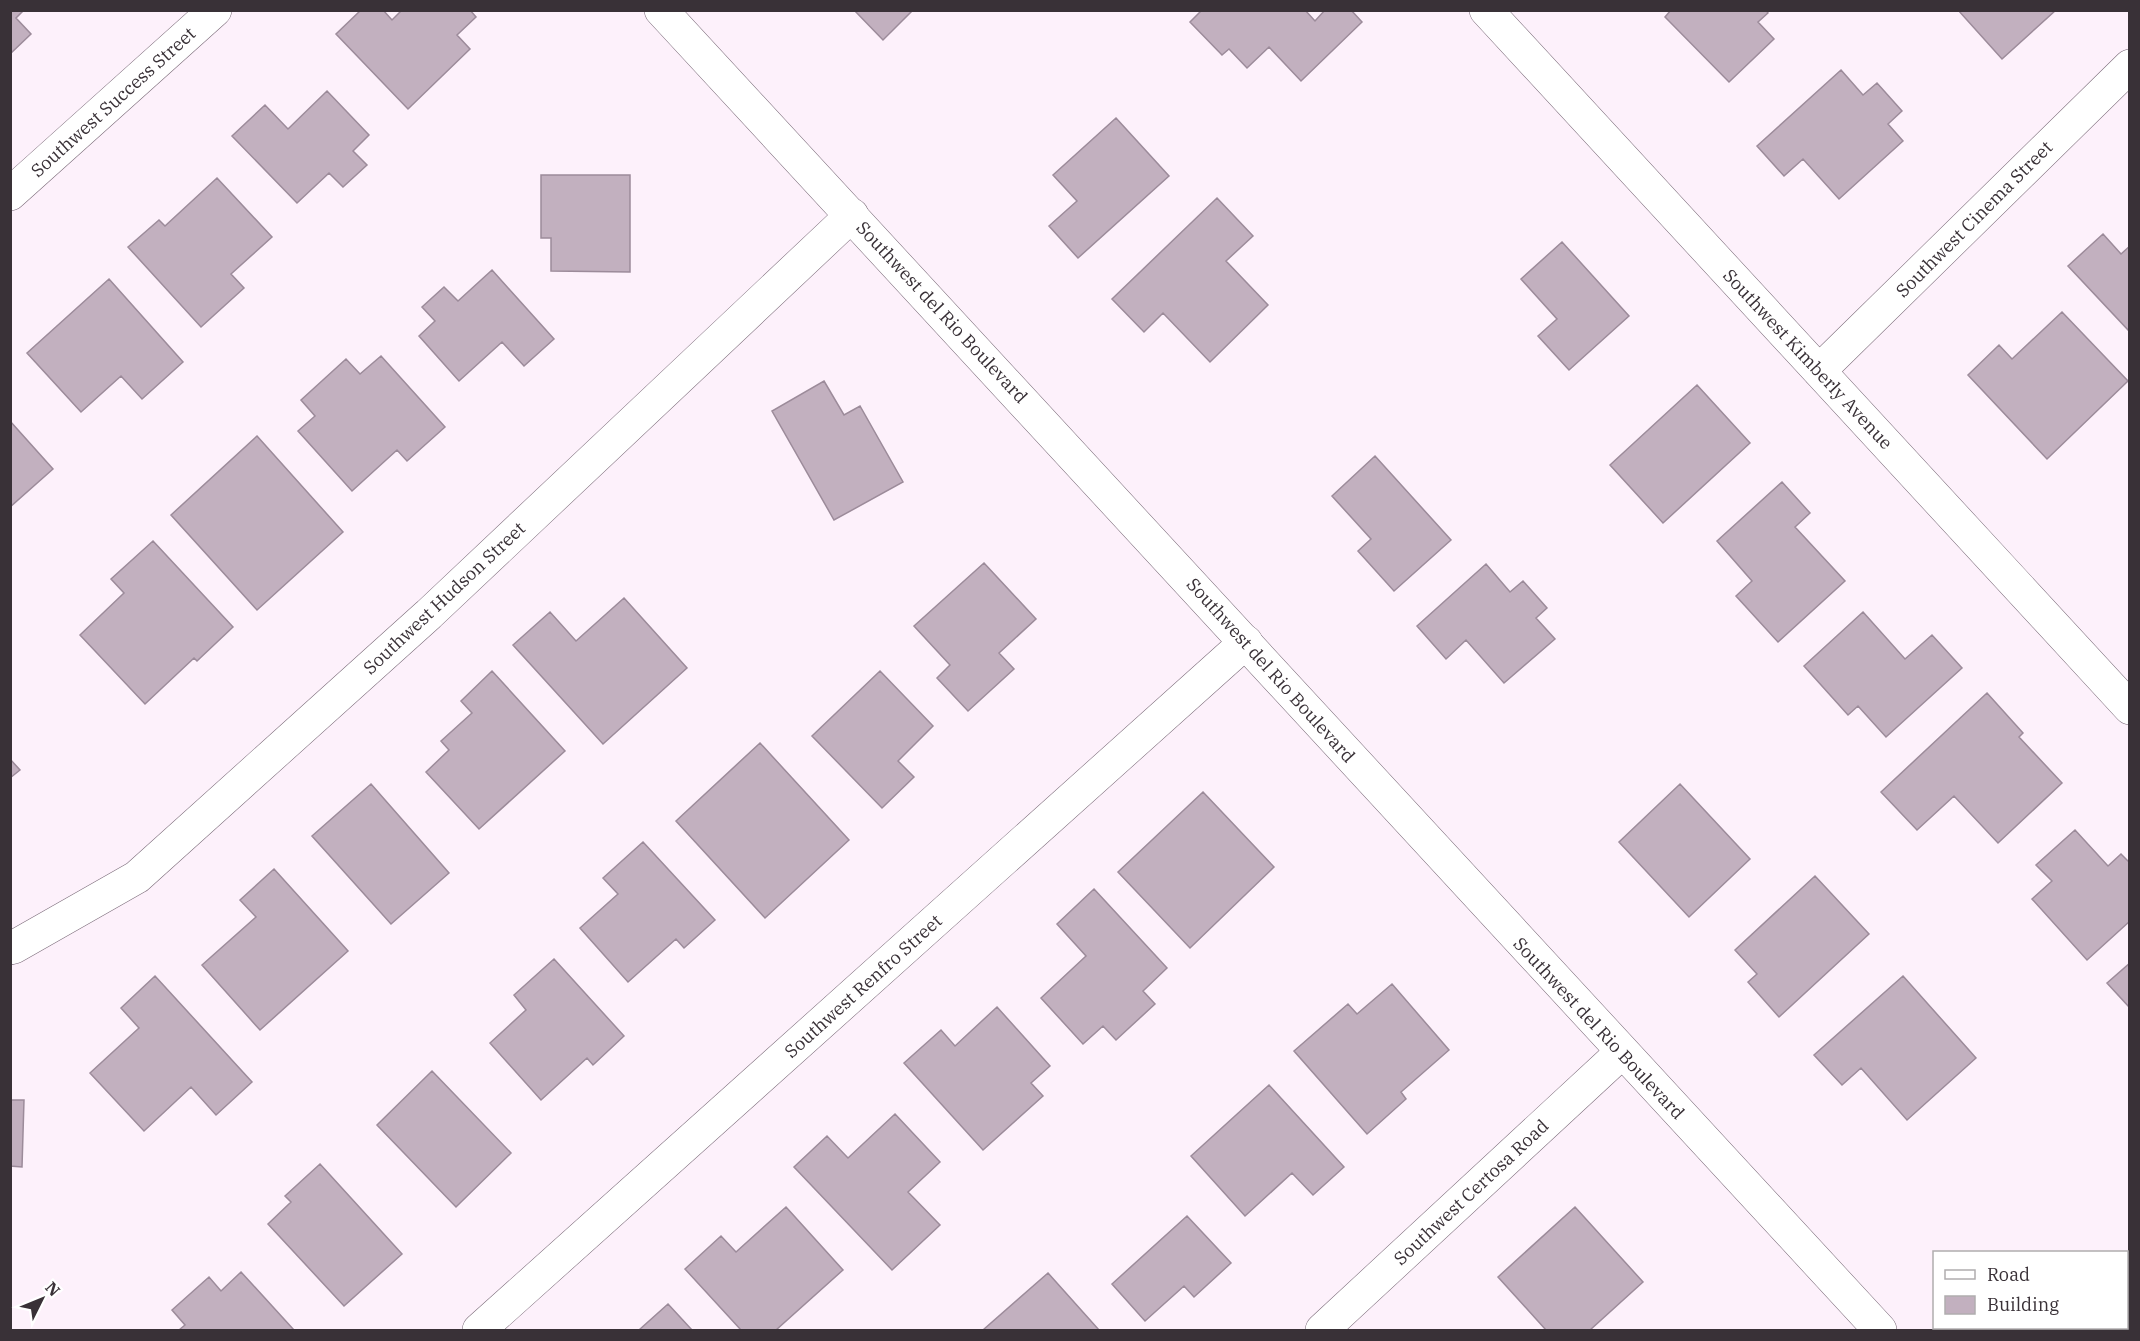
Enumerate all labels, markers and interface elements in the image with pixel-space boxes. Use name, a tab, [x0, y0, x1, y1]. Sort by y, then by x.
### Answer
street label: Southwest Success Street	[26, 22, 200, 182]
street label: Southwest Cinema Street	[1891, 136, 2057, 302]
street label: Southwest del Rio Boulevard	[851, 216, 1033, 408]
street label: Southwest Kimberly Avenue	[1718, 264, 1898, 454]
street label: Southwest Hudson Street	[358, 517, 530, 679]
street label: Southwest del Rio Boulevard	[1182, 573, 1360, 767]
street label: Southwest Renfro Street	[780, 909, 946, 1063]
street label: Southwest del Rio Boulevard	[1508, 932, 1690, 1124]
street label: Southwest Certosa Road	[1389, 1114, 1553, 1270]
legend	[1933, 1251, 2128, 1329]
text: Road	[1987, 1263, 2030, 1286]
north arrow	[12, 1269, 72, 1329]
text: N	[41, 1277, 65, 1300]
text: Building	[1987, 1293, 2059, 1316]

